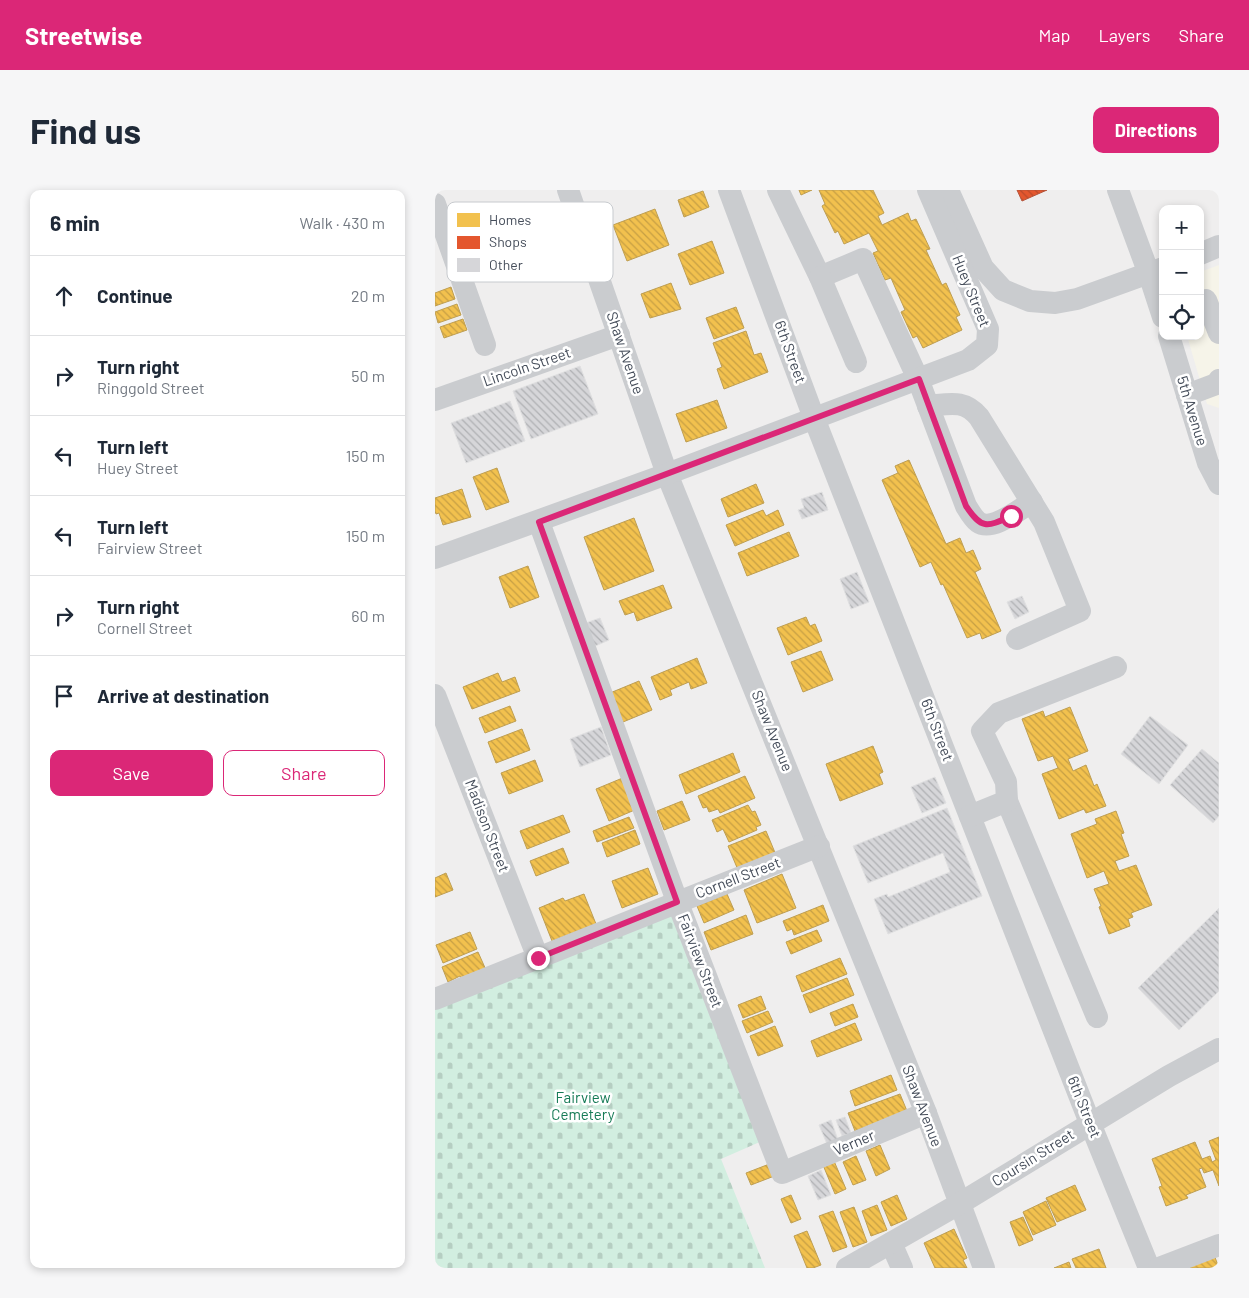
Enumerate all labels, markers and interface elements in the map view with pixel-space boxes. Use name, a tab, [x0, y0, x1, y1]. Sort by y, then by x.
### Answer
text: Streetwise	[25, 21, 142, 50]
text: Map	[1038, 24, 1070, 46]
text: Layers	[1098, 24, 1151, 46]
text: Share	[1179, 24, 1224, 46]
button: Directions	[1093, 107, 1219, 153]
text: Find us	[30, 109, 141, 151]
legend	[447, 202, 613, 282]
map controls	[1159, 205, 1204, 340]
button: +	[1159, 205, 1204, 250]
text: 6 min	[50, 210, 100, 235]
text: Homes	[489, 211, 532, 228]
text: Walk · 430 m	[300, 213, 385, 232]
text: Shops	[489, 233, 527, 250]
button: −	[1159, 250, 1204, 295]
street label: Huey Street	[949, 252, 995, 329]
text: Other	[489, 256, 523, 273]
icon: ahead	[50, 282, 78, 310]
text: Continue	[97, 284, 173, 307]
text: 20 m	[351, 286, 385, 305]
button: locate	[1159, 295, 1204, 340]
street label: Shaw Avenue	[603, 309, 648, 396]
street label: 6th Street	[771, 318, 811, 385]
street label: Lincoln Street	[480, 343, 573, 389]
text: Turn right	[97, 355, 179, 378]
icon: right	[50, 362, 78, 390]
text: 50 m	[351, 366, 385, 385]
street label: 5th Avenue	[1174, 374, 1212, 448]
text: Ringgold Street	[97, 378, 205, 397]
text: Turn left	[97, 435, 168, 458]
icon: left	[50, 442, 78, 470]
text: 150 m	[346, 446, 385, 465]
text: Huey Street	[97, 458, 179, 477]
route start	[1000, 505, 1023, 528]
text: Turn left	[97, 515, 168, 538]
icon: left	[50, 522, 78, 550]
text: 150 m	[346, 526, 385, 545]
text: Fairview Street	[97, 538, 203, 557]
text: Turn right	[97, 595, 179, 618]
icon: right	[50, 602, 78, 630]
text: 60 m	[351, 606, 385, 625]
text: Cornell Street	[97, 618, 193, 637]
icon: arrive	[50, 682, 78, 710]
text: Arrive at destination	[97, 684, 269, 707]
street label: Shaw Avenue	[748, 687, 797, 774]
street label: 6th Street	[918, 696, 958, 763]
button: Save	[50, 750, 213, 796]
button: Share	[223, 750, 385, 796]
street label: Madison Street	[462, 777, 514, 875]
street label: Cornell Street	[693, 853, 783, 902]
street label: Fairview Street	[675, 911, 727, 1010]
route end	[527, 947, 550, 970]
street label: Shaw Avenue	[899, 1062, 947, 1149]
street label: 6th Street	[1064, 1073, 1105, 1140]
park label: Fairview Cemetery	[551, 1088, 615, 1123]
street label: Verner	[830, 1125, 877, 1159]
street label: Coursin Street	[988, 1125, 1077, 1190]

